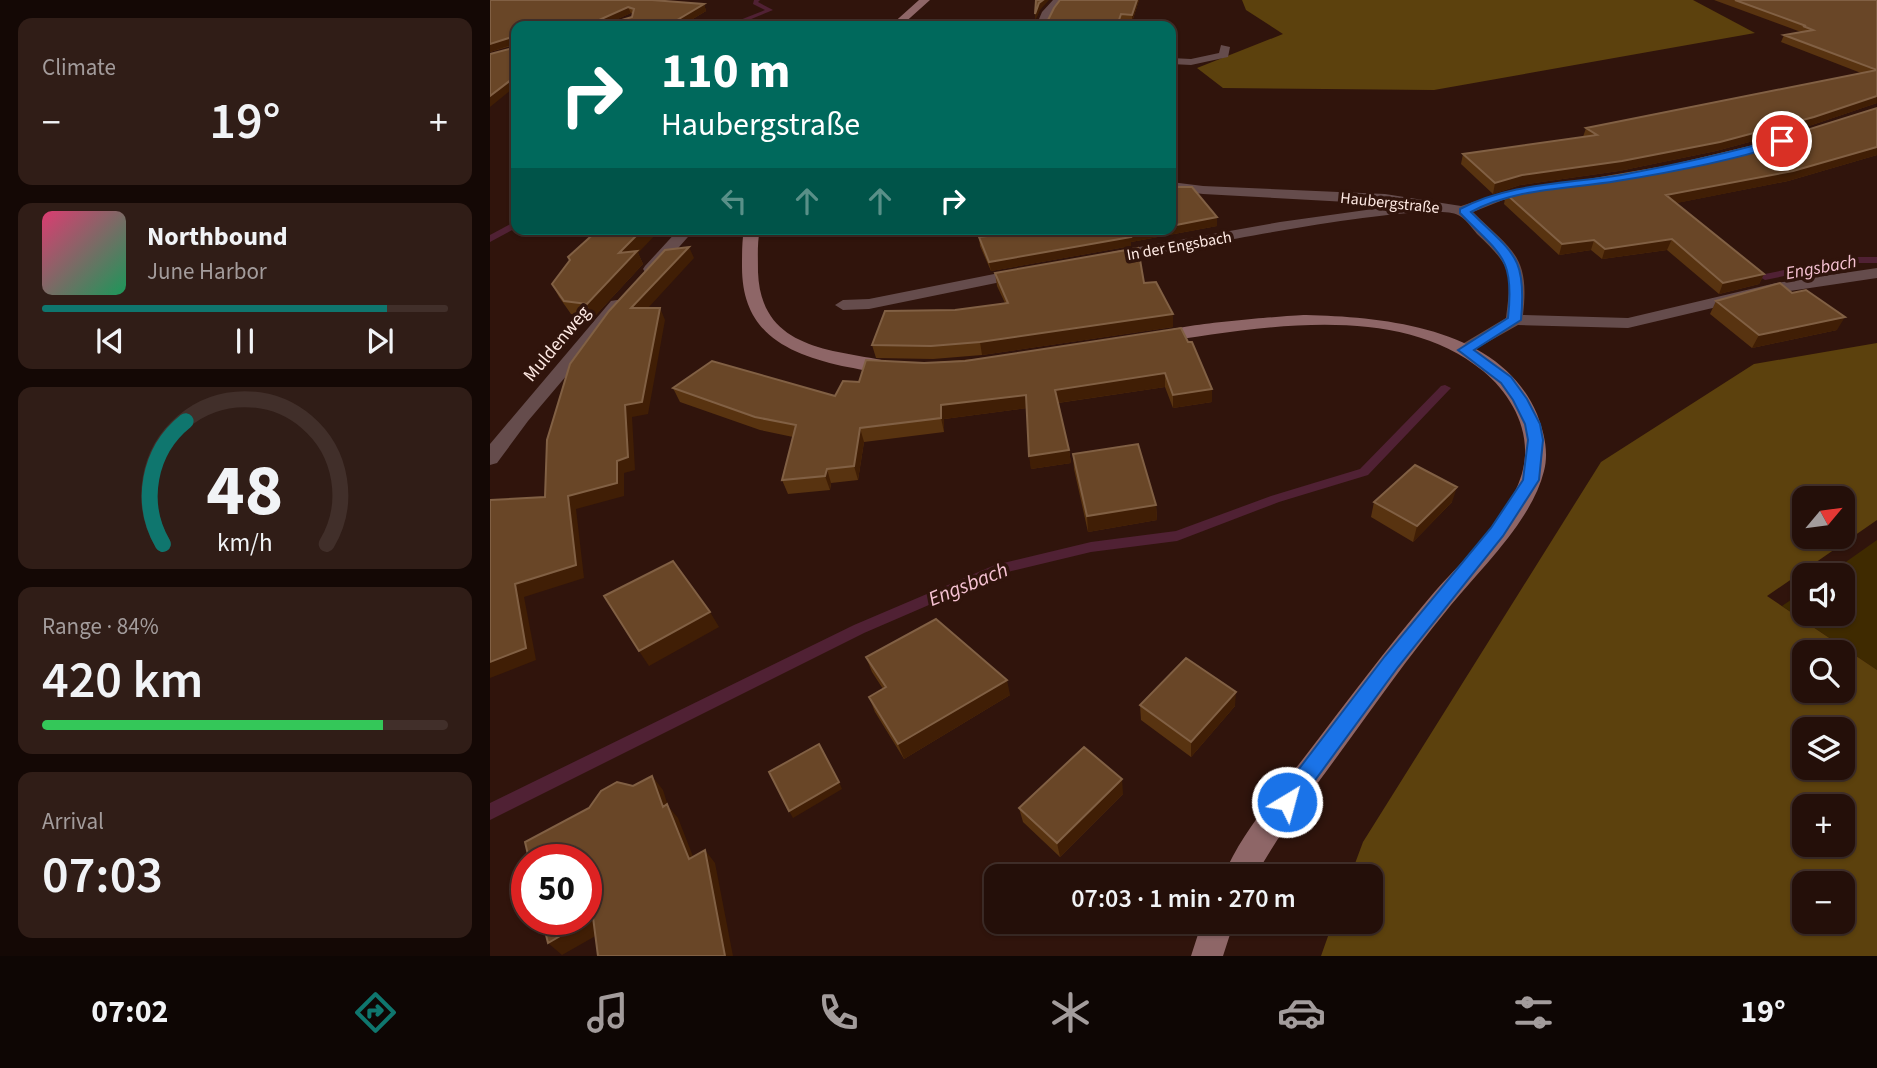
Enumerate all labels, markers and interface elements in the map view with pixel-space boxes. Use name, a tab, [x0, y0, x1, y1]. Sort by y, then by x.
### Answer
text: 110 m	[661, 37, 790, 107]
icon: right	[546, 49, 637, 140]
text: Climate	[42, 51, 116, 84]
text: 19°	[209, 85, 281, 159]
text: −	[42, 96, 61, 150]
text: +	[429, 96, 448, 150]
text: Haubergstraße	[661, 102, 860, 148]
pin	[1752, 111, 1812, 171]
icon: arrive	[1763, 122, 1801, 160]
icon: left	[715, 182, 753, 220]
icon: ahead	[788, 182, 826, 220]
icon: ahead	[861, 182, 899, 220]
icon: right	[934, 182, 972, 220]
street label: Haubergstraße	[1339, 187, 1441, 219]
text: Northbound	[147, 218, 288, 255]
street label: In der Engsbach	[1125, 226, 1233, 266]
water label: Engsbach	[1784, 249, 1859, 286]
text: June Harbor	[147, 255, 267, 288]
street label: Muldenweg	[517, 300, 597, 388]
icon: previous	[91, 322, 129, 360]
icon: pause	[226, 322, 264, 360]
icon: next	[361, 322, 399, 360]
text: 48	[207, 439, 283, 543]
north arrow	[1792, 486, 1855, 550]
map controls	[1792, 486, 1855, 934]
text: km/h	[217, 525, 273, 561]
water label: Engsbach	[924, 554, 1012, 614]
button: sound	[1792, 563, 1855, 626]
text: Range · 84%	[42, 610, 159, 643]
button: search	[1792, 640, 1855, 703]
text: 420 km	[42, 644, 203, 718]
button: layers	[1792, 717, 1855, 780]
position arrow	[1250, 765, 1324, 839]
button: +	[1792, 794, 1855, 857]
text: Arrival	[42, 805, 104, 838]
text: 07:03	[42, 839, 163, 913]
speed limit sign: 50	[511, 844, 602, 935]
button: −	[1792, 871, 1855, 934]
text: 07:03 · 1 min · 270 m	[1071, 880, 1296, 917]
icon: directions	[351, 988, 400, 1037]
icon: music	[583, 988, 632, 1037]
icon: phone	[814, 988, 863, 1037]
icon: climate	[1046, 988, 1095, 1037]
icon: car	[1277, 988, 1326, 1037]
icon: filters	[1509, 988, 1558, 1037]
text: 07:02	[91, 989, 168, 1035]
text: 19°	[1740, 989, 1786, 1035]

